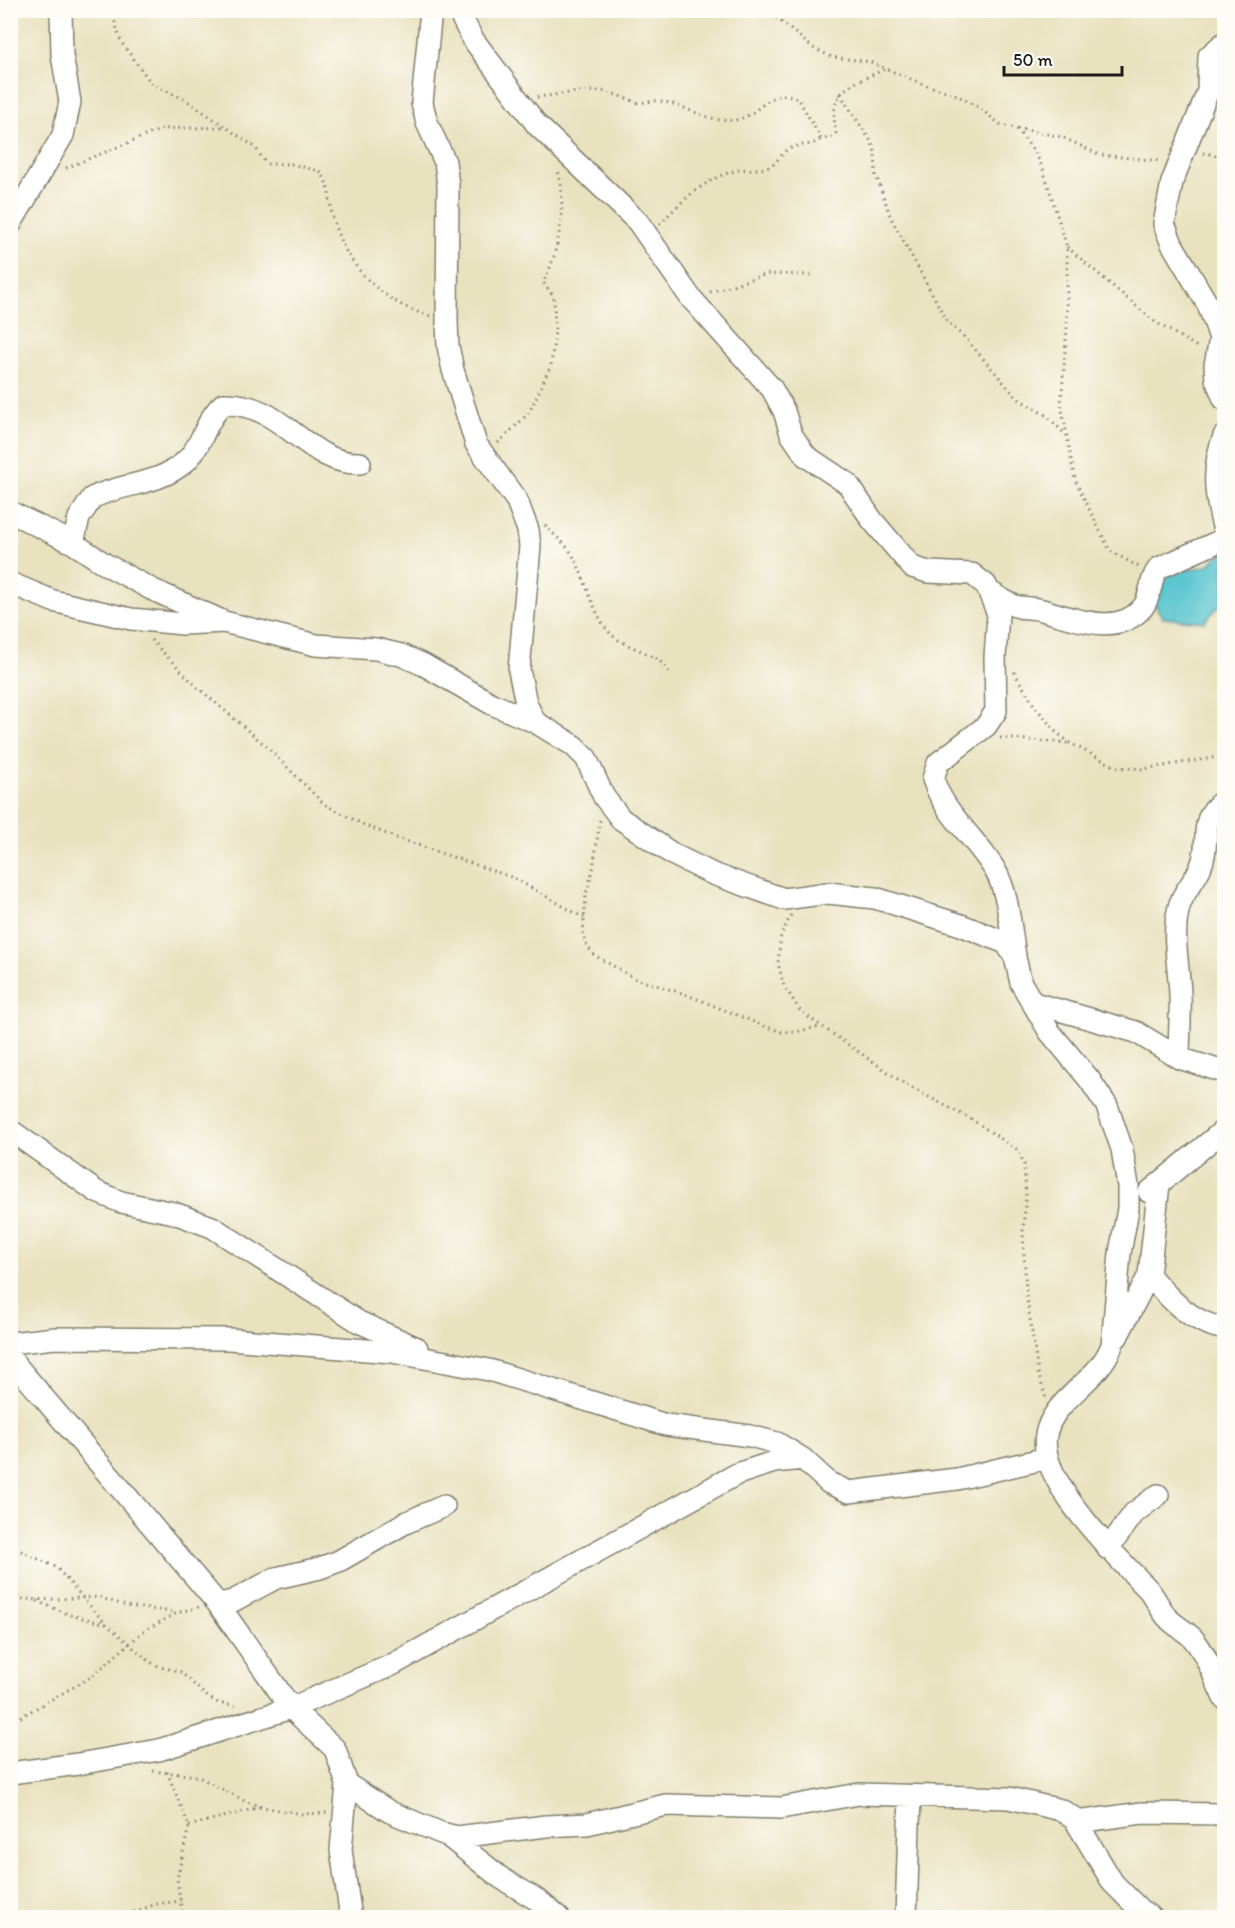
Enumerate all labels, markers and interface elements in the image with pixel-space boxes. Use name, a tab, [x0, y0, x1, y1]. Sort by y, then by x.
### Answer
scale bar	[1004, 39, 1122, 77]
text: 50 m	[1013, 49, 1053, 71]

